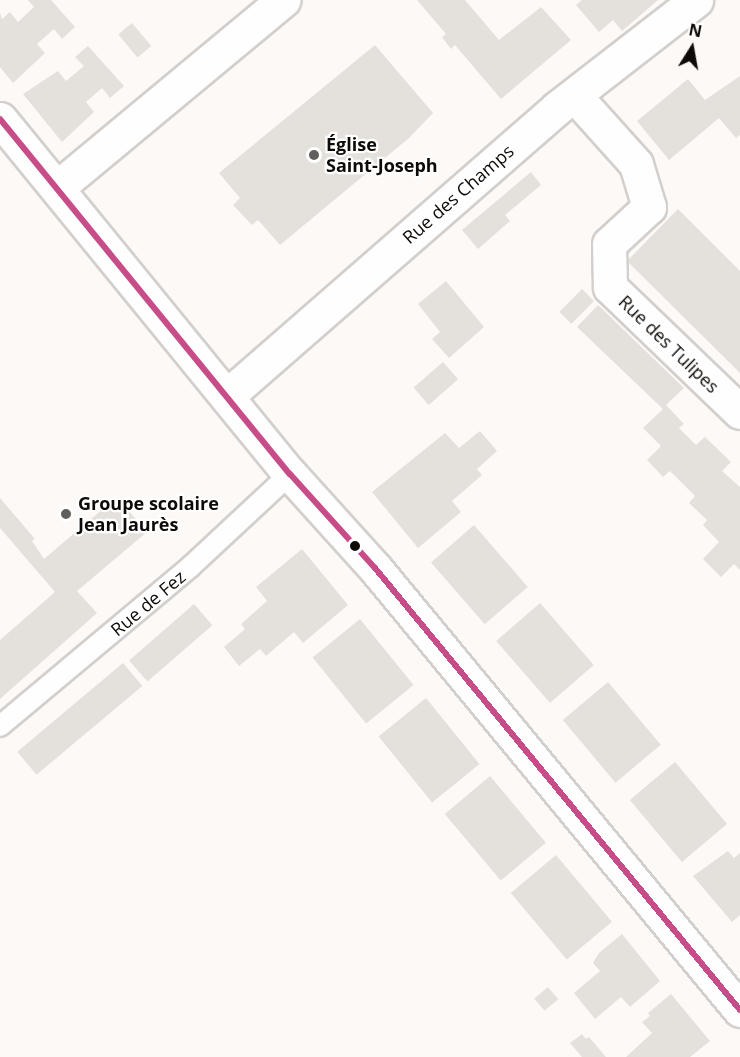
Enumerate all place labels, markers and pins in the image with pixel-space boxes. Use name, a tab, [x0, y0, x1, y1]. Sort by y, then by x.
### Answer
place label: Église Saint-Joseph	[326, 134, 438, 176]
marker: Église Saint-Joseph	[307, 148, 321, 162]
place label: Groupe scolaire Jean Jaurès	[78, 493, 219, 536]
marker: Groupe scolaire Jean Jaurès	[59, 507, 73, 521]
unlabelled marker	[349, 540, 361, 552]

